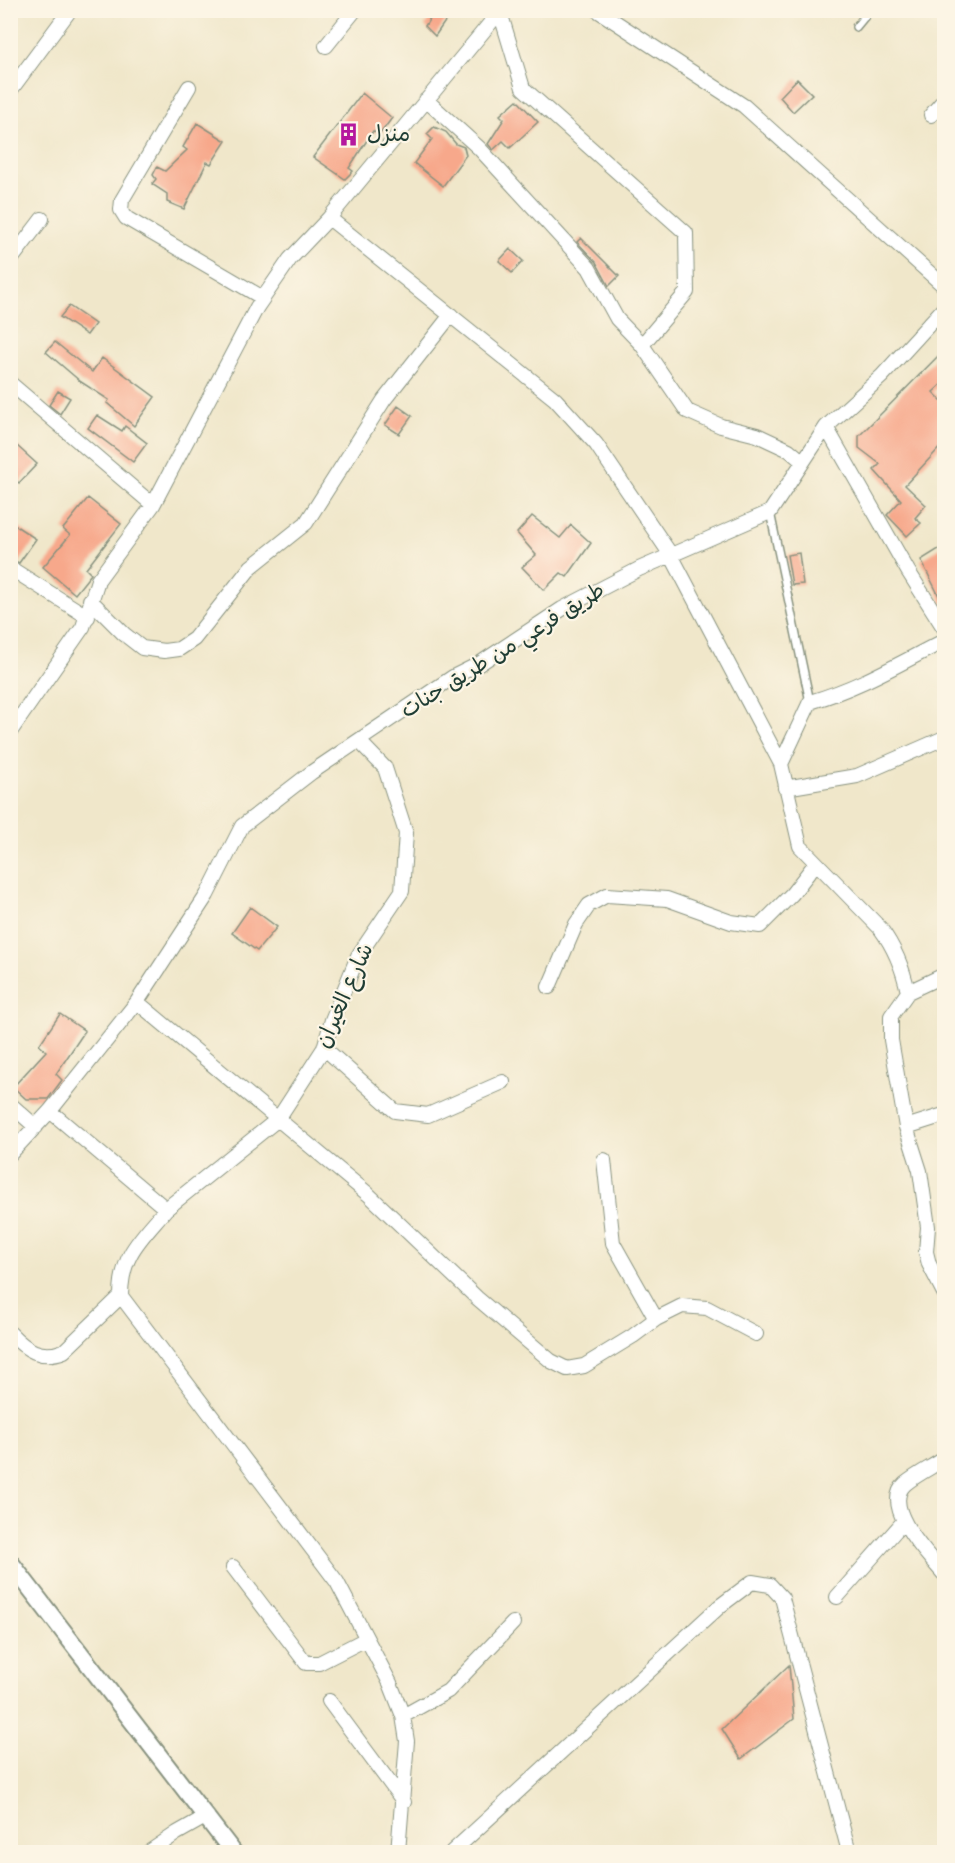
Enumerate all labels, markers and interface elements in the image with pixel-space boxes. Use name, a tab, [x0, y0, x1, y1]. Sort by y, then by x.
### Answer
place label: منزل	[367, 121, 410, 149]
building icon: منزل	[336, 122, 362, 148]
street label: طريق فرعي من طريق جنات	[396, 577, 613, 729]
street label: شارع الغيران	[310, 939, 380, 1053]

